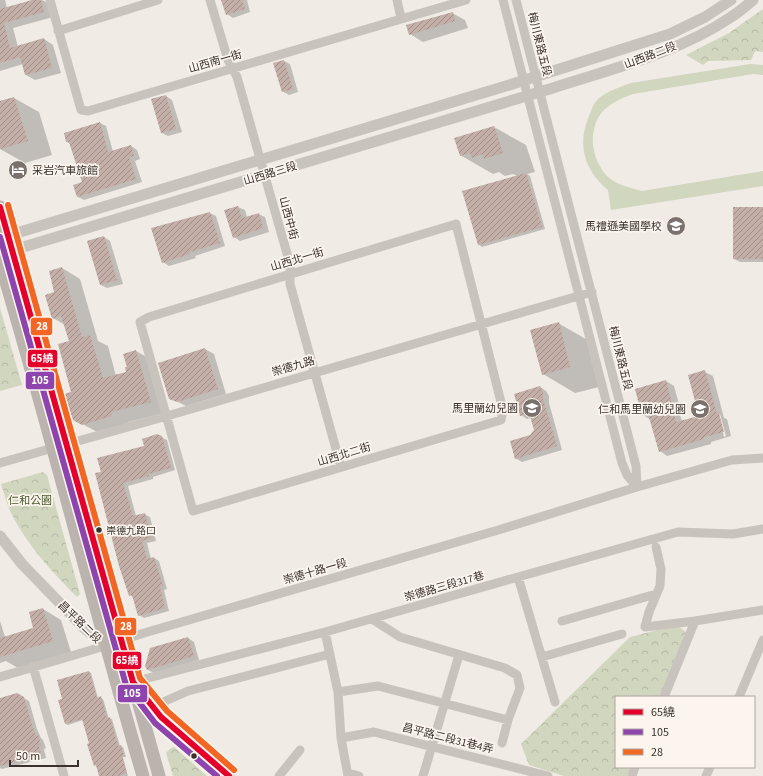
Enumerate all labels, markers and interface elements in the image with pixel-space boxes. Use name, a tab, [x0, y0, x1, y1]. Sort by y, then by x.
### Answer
street label: 梅川東路五段	[524, 10, 555, 78]
street label: 山西路二段	[622, 39, 679, 72]
street label: 山西南一街	[187, 47, 244, 76]
street label: 山西路三段	[242, 158, 299, 189]
hotel icon: 采岩汽車旅館	[7, 159, 29, 181]
place label: 采岩汽車旅館	[32, 163, 98, 178]
street label: 山西中街	[276, 195, 301, 241]
school or university icon: 馬禮遜美國學校	[665, 215, 687, 237]
place label: 馬禮遜美國學校	[585, 219, 662, 234]
street label: 山西北一街	[269, 244, 326, 275]
line badge: 28	[30, 317, 53, 336]
text: 28	[36, 319, 48, 334]
street label: 梅川東路五段	[605, 324, 636, 392]
line badge: 65繞	[27, 349, 58, 368]
text: 65繞	[31, 351, 53, 366]
street label: 崇德九路	[270, 353, 316, 380]
line badge: 105	[25, 371, 55, 390]
text: 105	[31, 373, 49, 388]
school or university icon: 馬里蘭幼兒園	[521, 397, 543, 419]
school or university icon: 仁和馬里蘭幼兒園	[689, 398, 711, 420]
place label: 馬里蘭幼兒園	[452, 401, 518, 416]
place label: 仁和馬里蘭幼兒園	[598, 402, 686, 417]
street label: 山西北二街	[316, 439, 373, 470]
park label: 仁和公園	[8, 493, 52, 508]
place label: 崇德九路口	[106, 524, 156, 538]
marker: 崇德九路口	[94, 525, 104, 535]
street label: 崇德十路一段	[281, 555, 349, 588]
street label: 崇德路三段317巷	[402, 568, 486, 605]
street label: 昌平路二段	[55, 598, 105, 647]
line badge: 28	[114, 617, 137, 636]
text: 28	[120, 619, 132, 634]
line badge: 65繞	[112, 651, 142, 670]
text: 65繞	[116, 653, 138, 668]
line badge: 105	[117, 684, 148, 703]
text: 105	[123, 686, 141, 701]
legend	[615, 696, 755, 768]
text: 65繞	[651, 704, 675, 721]
street label: 昌平路二段31巷4弄	[401, 720, 495, 757]
text: 105	[651, 724, 669, 741]
scale bar	[10, 742, 78, 768]
text: 28	[651, 744, 663, 761]
text: 50 m	[16, 748, 40, 765]
unlabelled marker	[189, 751, 199, 761]

